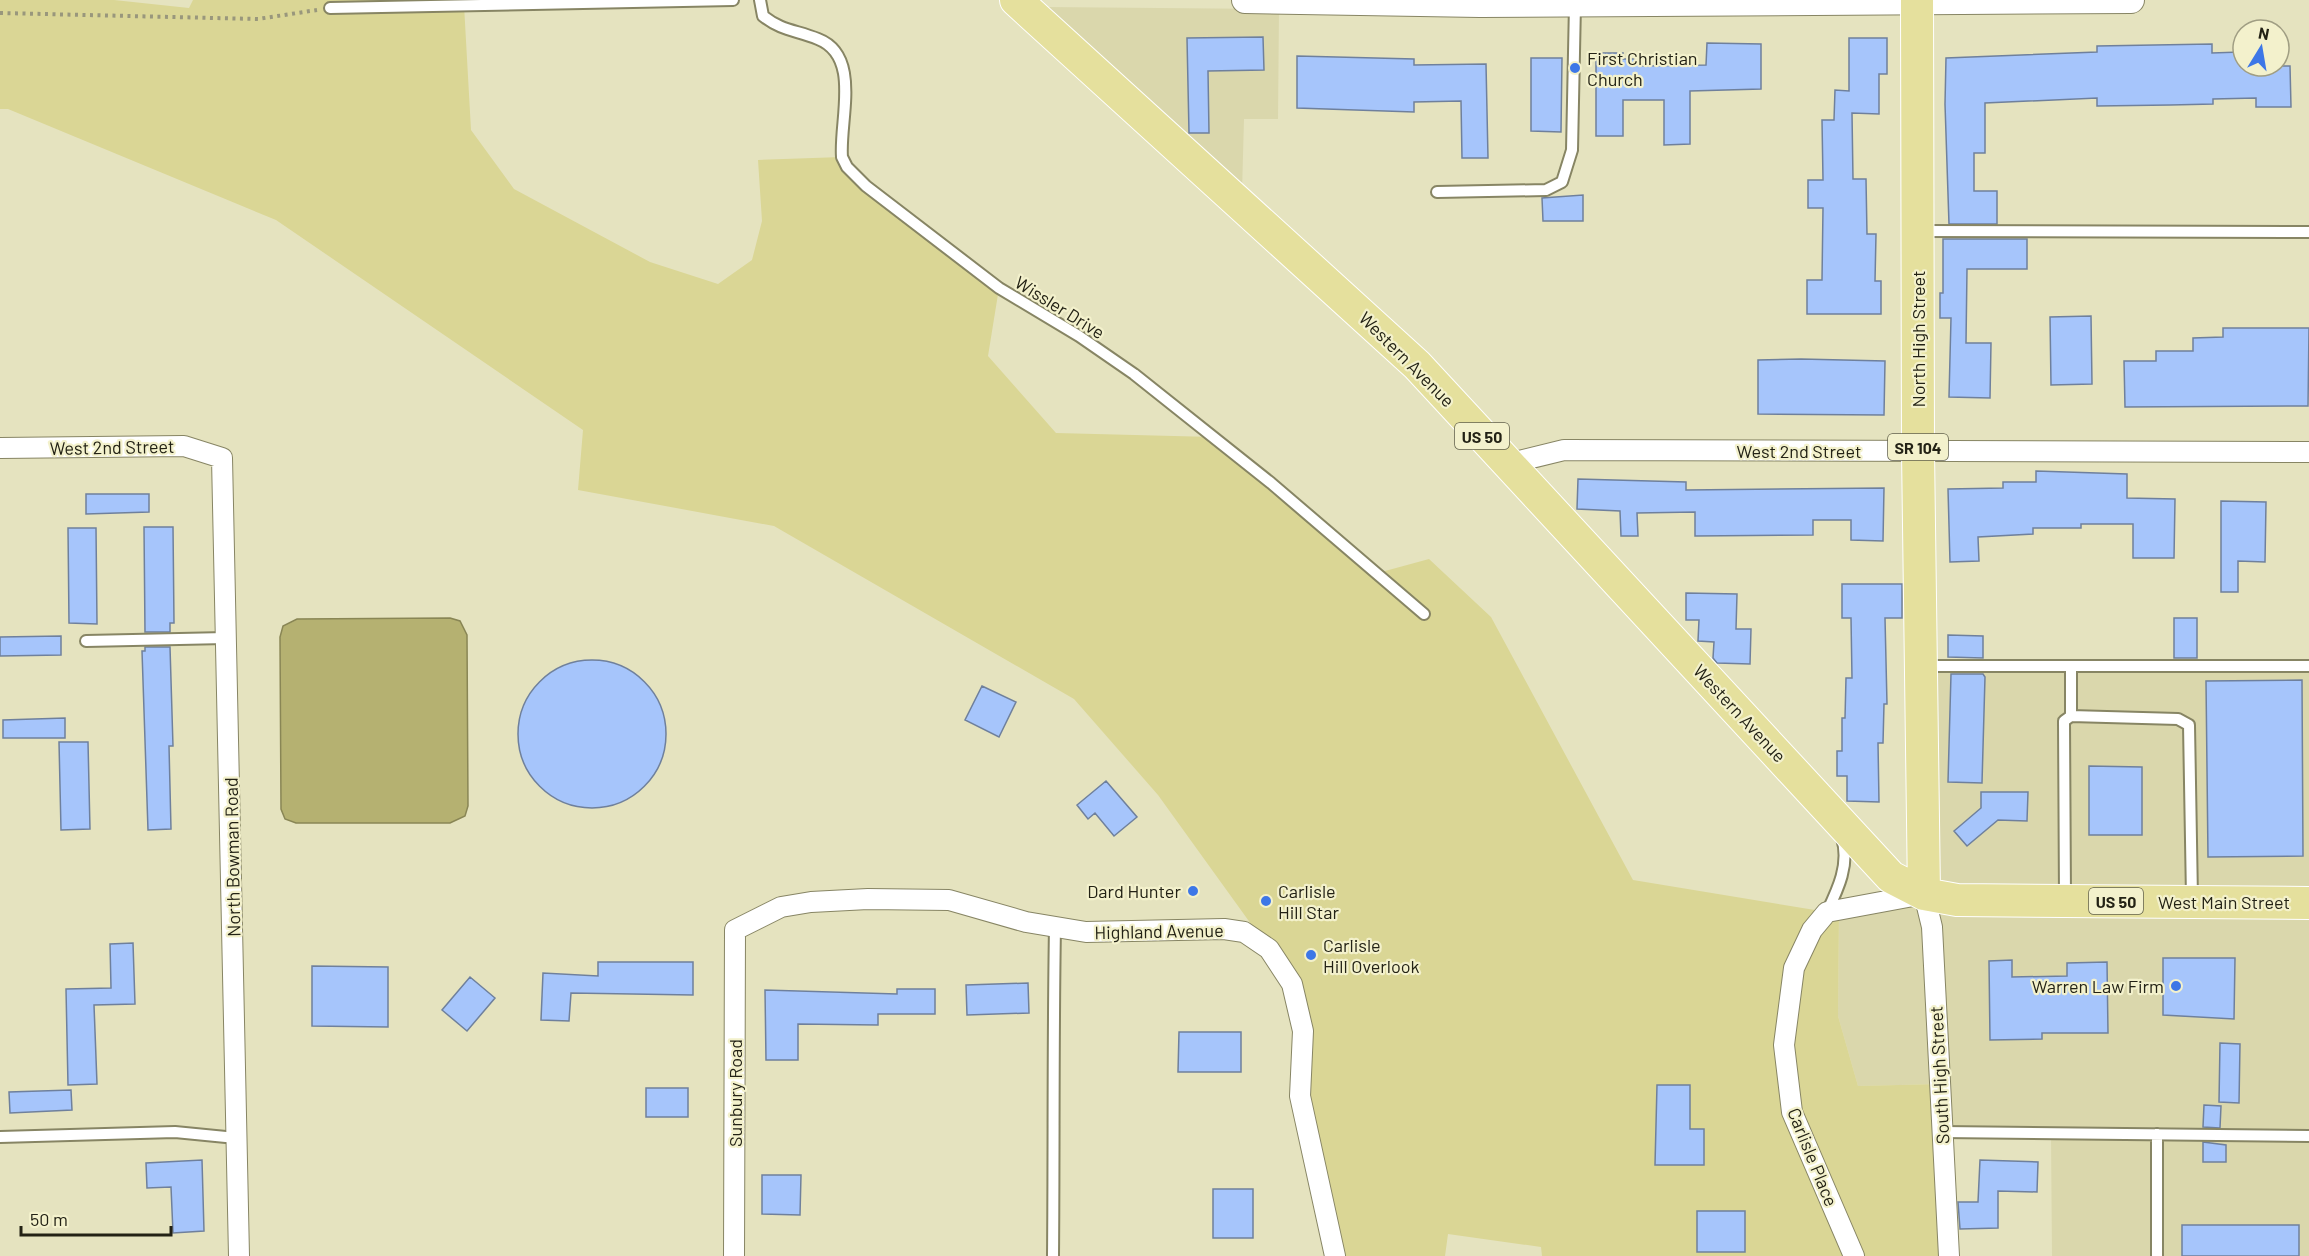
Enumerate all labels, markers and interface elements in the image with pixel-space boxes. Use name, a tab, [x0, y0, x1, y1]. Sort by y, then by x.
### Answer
north arrow	[2231, 18, 2291, 78]
text: N	[2257, 22, 2271, 43]
place label: First Christian Church	[1587, 47, 1698, 90]
marker: First Christian Church	[1568, 61, 1582, 75]
street label: North High Street	[1907, 270, 1929, 408]
street label: Wissler Drive	[1011, 271, 1109, 343]
street label: Western Avenue	[1355, 307, 1459, 411]
road number: US 50	[1455, 423, 1509, 449]
road number: SR 104	[1888, 434, 1948, 460]
street label: West 2nd Street	[49, 435, 175, 459]
street label: West 2nd Street	[1737, 440, 1861, 462]
street label: Western Avenue	[1689, 659, 1791, 767]
street label: North Bowman Road	[220, 777, 244, 937]
place label: Dard Hunter	[1087, 880, 1181, 902]
place label: Carlisle Hill Star	[1278, 880, 1340, 923]
marker: Dard Hunter	[1186, 884, 1200, 898]
road number: US 50	[2089, 888, 2143, 914]
street label: West Main Street	[2158, 891, 2290, 913]
marker: Carlisle Hill Star	[1259, 894, 1273, 908]
street label: Highland Avenue	[1094, 919, 1224, 943]
place label: Carlisle Hill Overlook	[1323, 934, 1420, 977]
marker: Carlisle Hill Overlook	[1304, 948, 1318, 962]
place label: Warren Law Firm	[2032, 975, 2164, 997]
marker: Warren Law Firm	[2169, 979, 2183, 993]
street label: South High Street	[1924, 1005, 1954, 1145]
street label: Sunbury Road	[724, 1039, 746, 1147]
street label: Carlisle Place	[1783, 1105, 1843, 1209]
scale bar	[21, 1199, 171, 1237]
text: 50 m	[30, 1208, 68, 1230]

